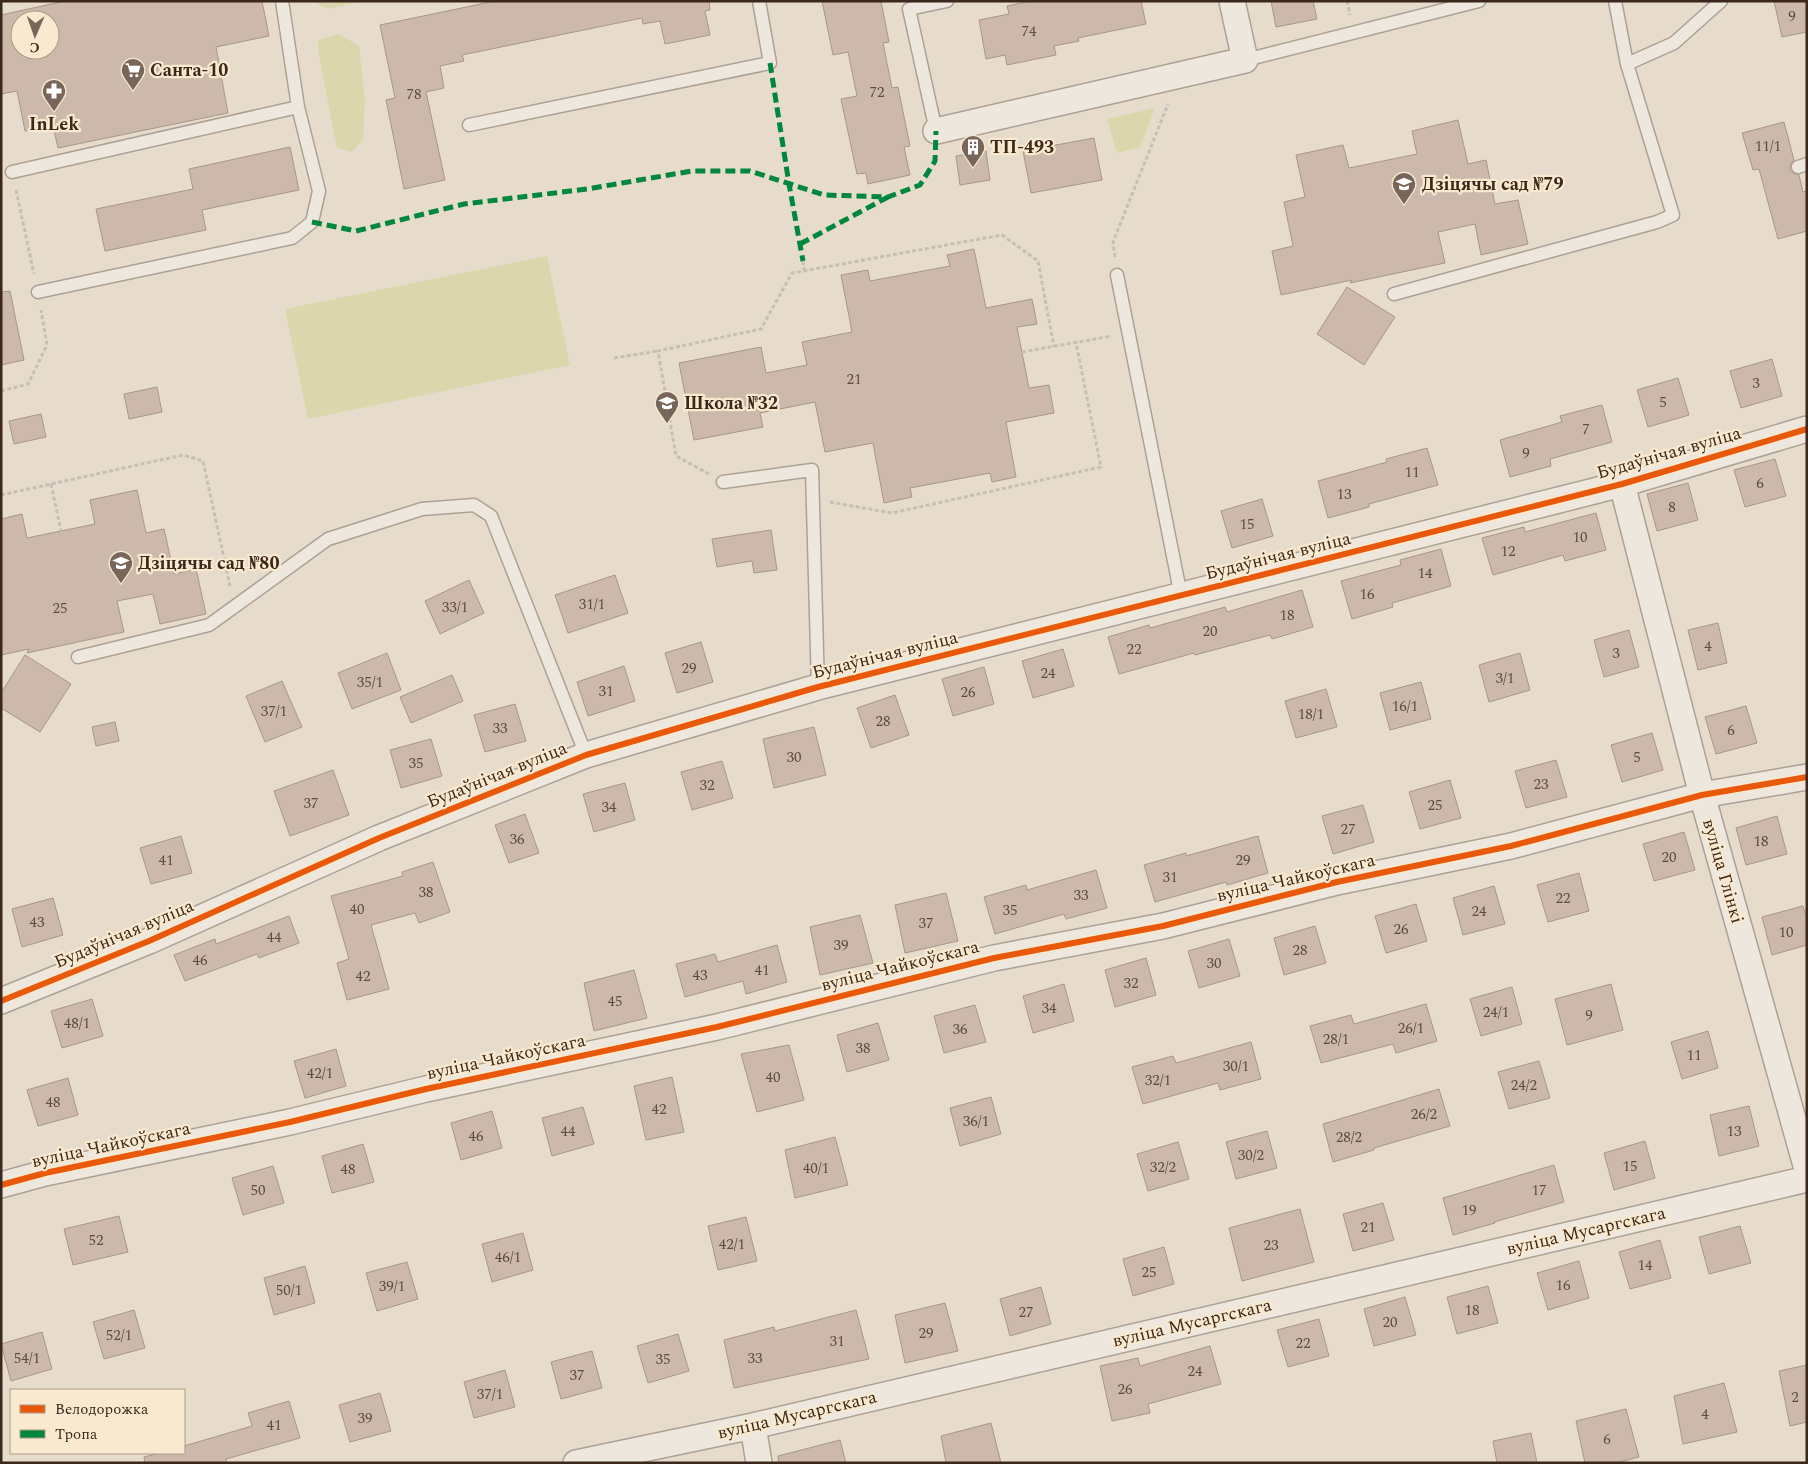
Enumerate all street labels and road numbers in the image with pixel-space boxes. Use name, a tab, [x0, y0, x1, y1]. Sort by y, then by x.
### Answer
street label: Будаўнічая вуліца	[1594, 419, 1745, 487]
street label: Будаўнічая вуліца	[1202, 525, 1354, 587]
street label: Будаўнічая вуліца	[809, 624, 961, 686]
street label: Будаўнічая вуліца	[423, 734, 571, 815]
street label: вуліца Глінкі	[1695, 815, 1751, 927]
street label: вуліца Чайкоўскага	[1214, 847, 1378, 909]
street label: Будаўнічая вуліца	[50, 892, 198, 976]
street label: вуліца Чайкоўскага	[818, 933, 982, 999]
street label: вуліца Чайкоўскага	[424, 1027, 588, 1087]
street label: вуліца Чайкоўскага	[29, 1115, 193, 1175]
street label: вуліца Мусаргскага	[1504, 1199, 1669, 1262]
street label: вуліца Мусаргскага	[1110, 1291, 1275, 1354]
street label: вуліца Мусаргскага	[715, 1383, 880, 1446]

